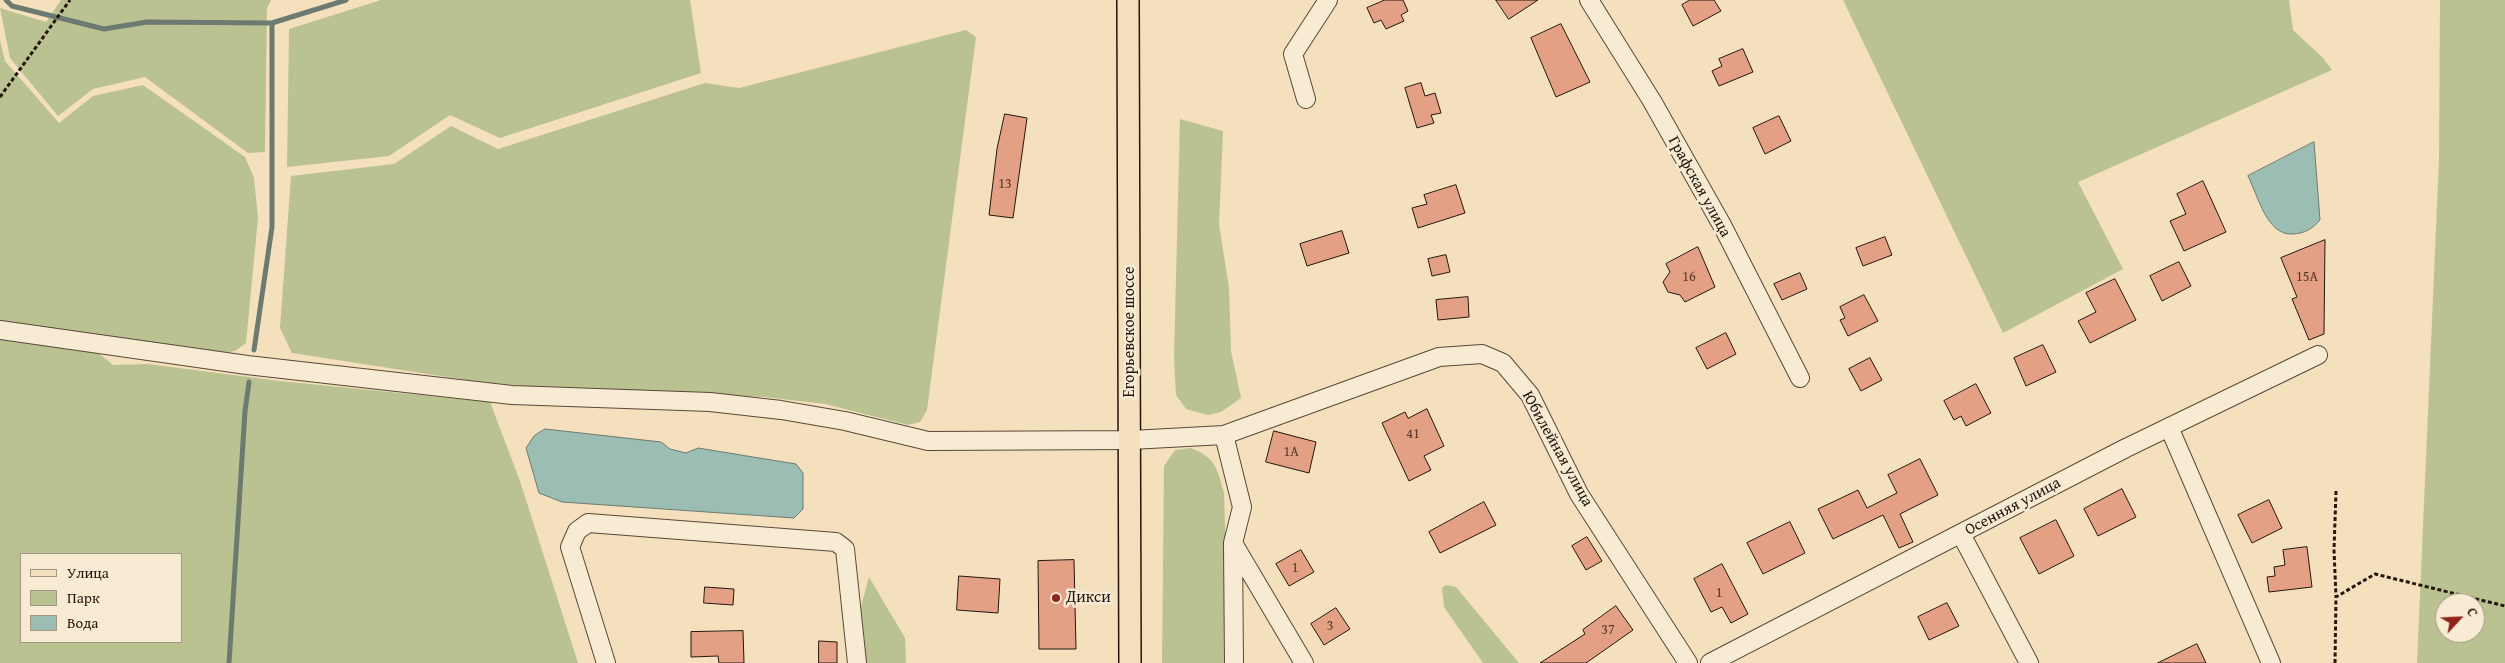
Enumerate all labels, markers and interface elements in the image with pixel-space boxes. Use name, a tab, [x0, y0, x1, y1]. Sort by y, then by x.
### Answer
street label: Графская улица	[1663, 133, 1735, 241]
house number: 13	[998, 176, 1012, 192]
street label: Егорьевское шоссе	[1120, 266, 1140, 398]
house number: 16	[1682, 269, 1696, 285]
house number: 15А	[2296, 269, 2318, 285]
street label: Юбилейная улица	[1517, 388, 1597, 510]
house number: 41	[1406, 426, 1420, 442]
house number: 1А	[1283, 444, 1299, 460]
street label: Осенняя улица	[1962, 474, 2064, 540]
legend	[20, 553, 182, 643]
house number: 1	[1292, 560, 1298, 576]
text: Улица	[67, 562, 109, 583]
house number: 1	[1716, 585, 1722, 601]
text: Парк	[67, 587, 100, 608]
place label: Дикси	[1066, 588, 1111, 608]
marker: Дикси	[1050, 592, 1062, 604]
north arrow	[2435, 593, 2485, 643]
text: С	[2462, 604, 2483, 620]
text: Вода	[67, 612, 98, 633]
house number: 3	[1327, 618, 1333, 634]
house number: 37	[1601, 622, 1615, 638]

